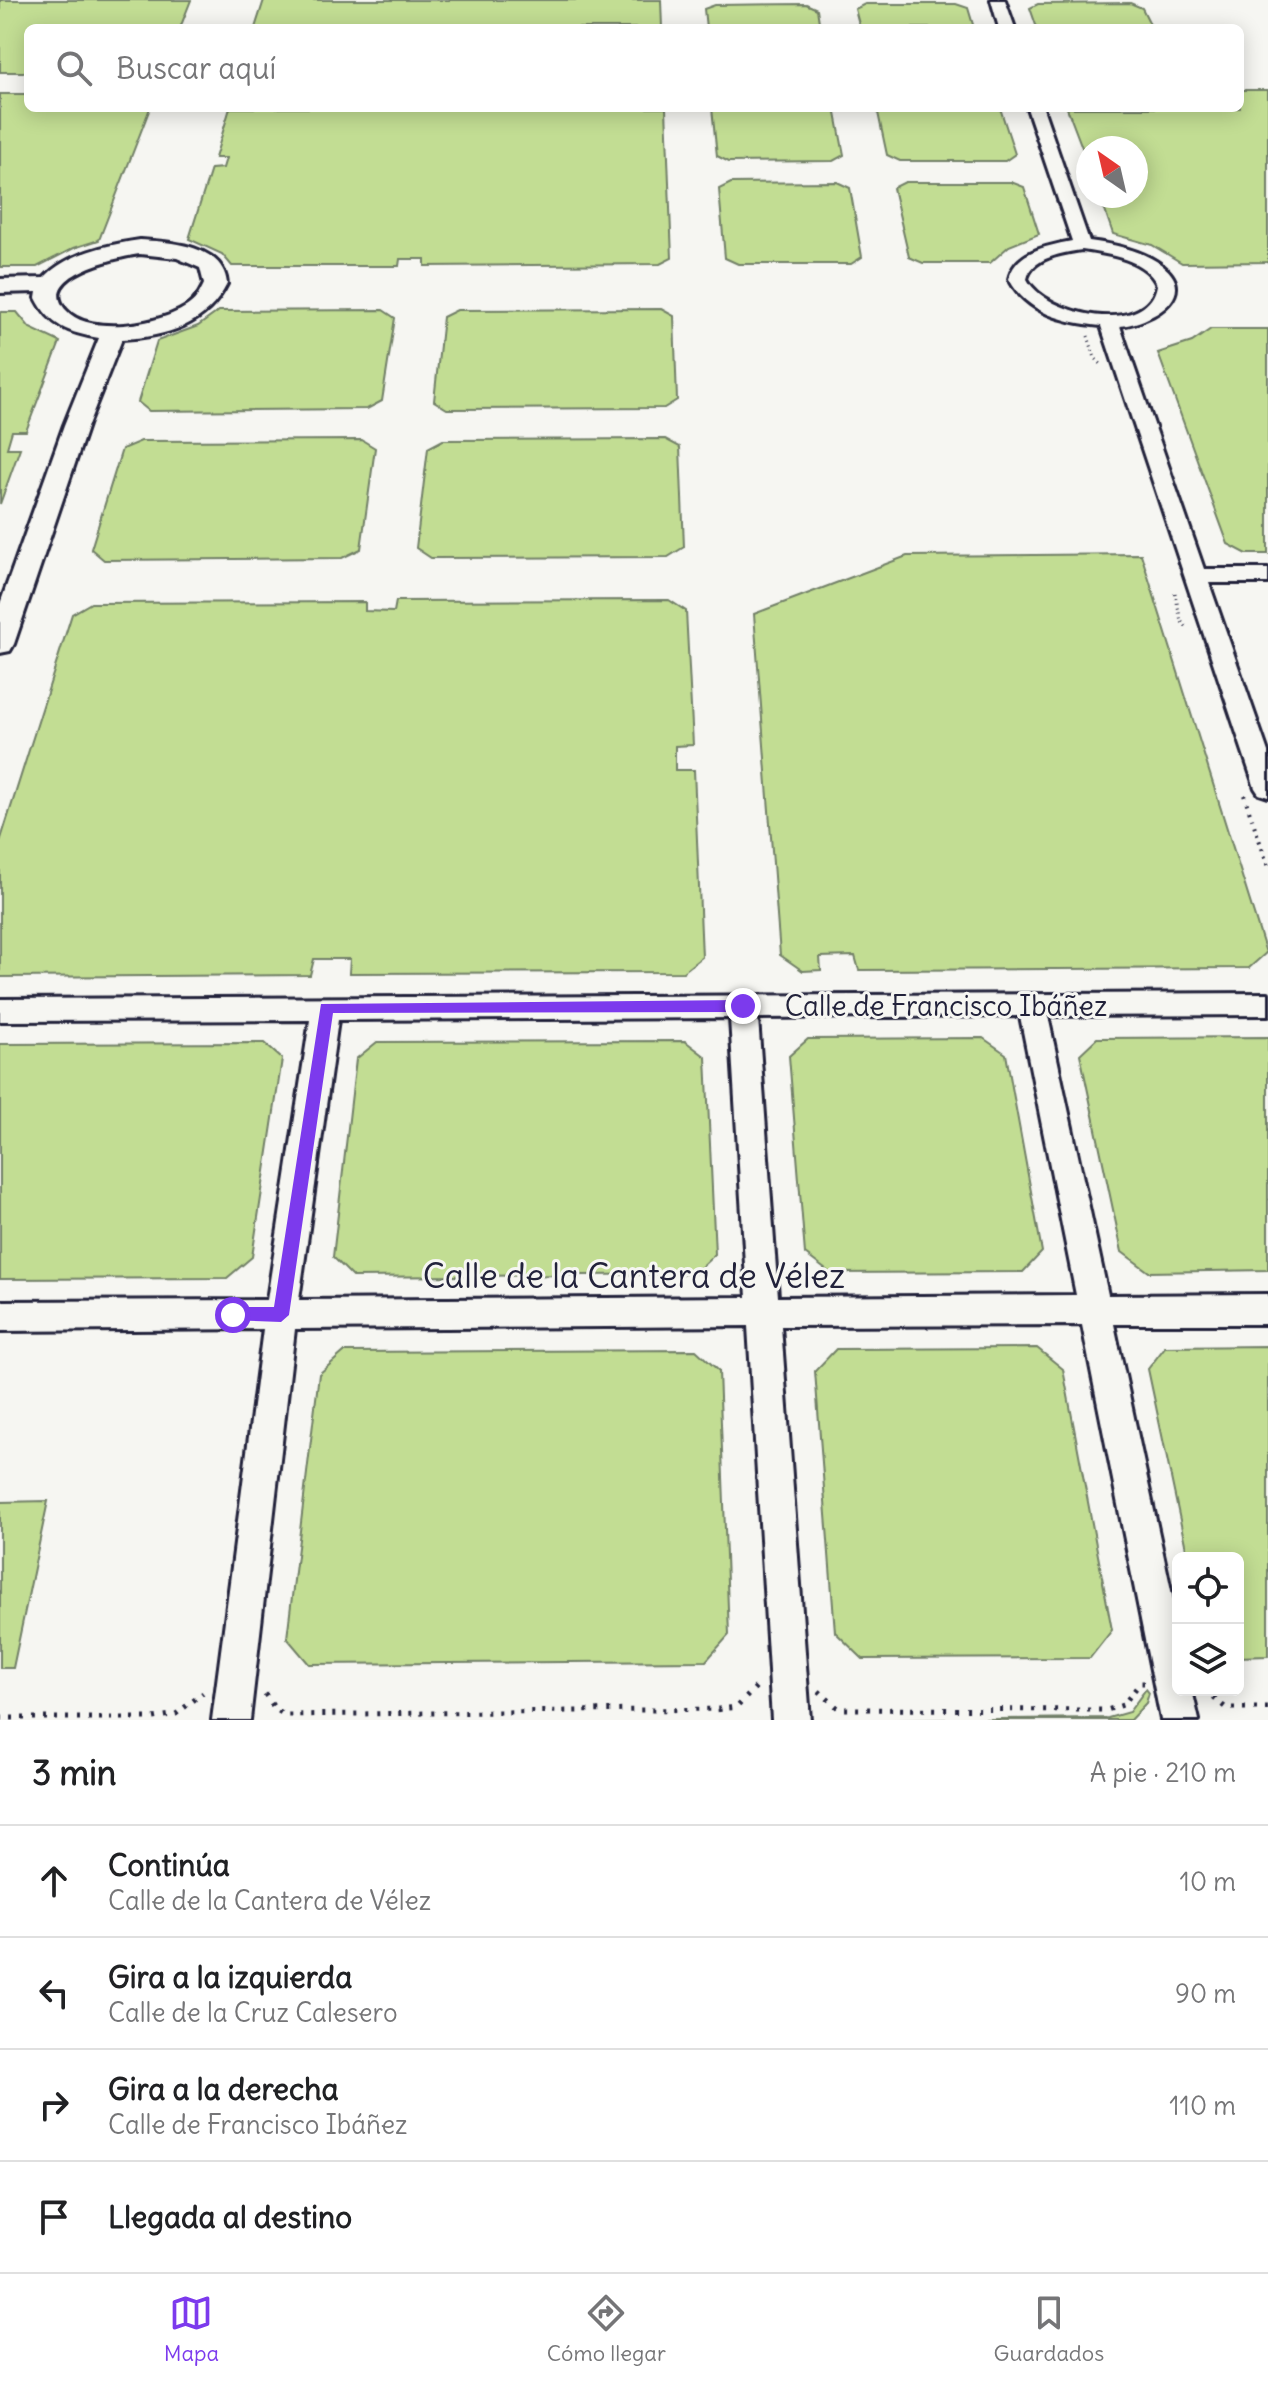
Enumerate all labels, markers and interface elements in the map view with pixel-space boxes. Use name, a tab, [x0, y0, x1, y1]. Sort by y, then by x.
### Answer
search box	[24, 24, 1244, 112]
icon: search	[52, 46, 96, 90]
text: Buscar aquí	[116, 49, 276, 87]
north arrow	[1076, 136, 1148, 208]
route end	[725, 988, 761, 1024]
street label: Calle de Francisco Ibáñez	[785, 988, 1107, 1024]
street label: Calle de la Cantera de Vélez	[423, 1254, 845, 1297]
route start	[215, 1297, 251, 1333]
map controls	[1172, 1552, 1244, 1696]
button: locate	[1172, 1552, 1244, 1624]
button: layers	[1172, 1624, 1244, 1696]
text: 3 min	[32, 1751, 117, 1794]
text: A pie · 210 m	[1090, 1756, 1236, 1789]
text: Continúa	[108, 1846, 230, 1884]
icon: ahead	[32, 1859, 76, 1903]
text: 10 m	[1180, 1865, 1236, 1898]
text: Calle de la Cantera de Vélez	[108, 1884, 431, 1917]
text: Gira a la izquierda	[108, 1958, 352, 1996]
icon: left	[32, 1971, 76, 2015]
text: 90 m	[1175, 1977, 1236, 2010]
text: Calle de la Cruz Calesero	[108, 1996, 398, 2029]
text: Gira a la derecha	[108, 2070, 339, 2108]
icon: right	[32, 2083, 76, 2127]
text: 110 m	[1169, 2089, 1236, 2122]
text: Calle de Francisco Ibáñez	[108, 2108, 408, 2141]
icon: arrive	[32, 2195, 76, 2239]
text: Llegada al destino	[108, 2198, 352, 2236]
tab: Mapa	[164, 2291, 219, 2367]
tab: Cómo llegar	[547, 2291, 666, 2367]
tab: Guardados	[994, 2291, 1104, 2367]

